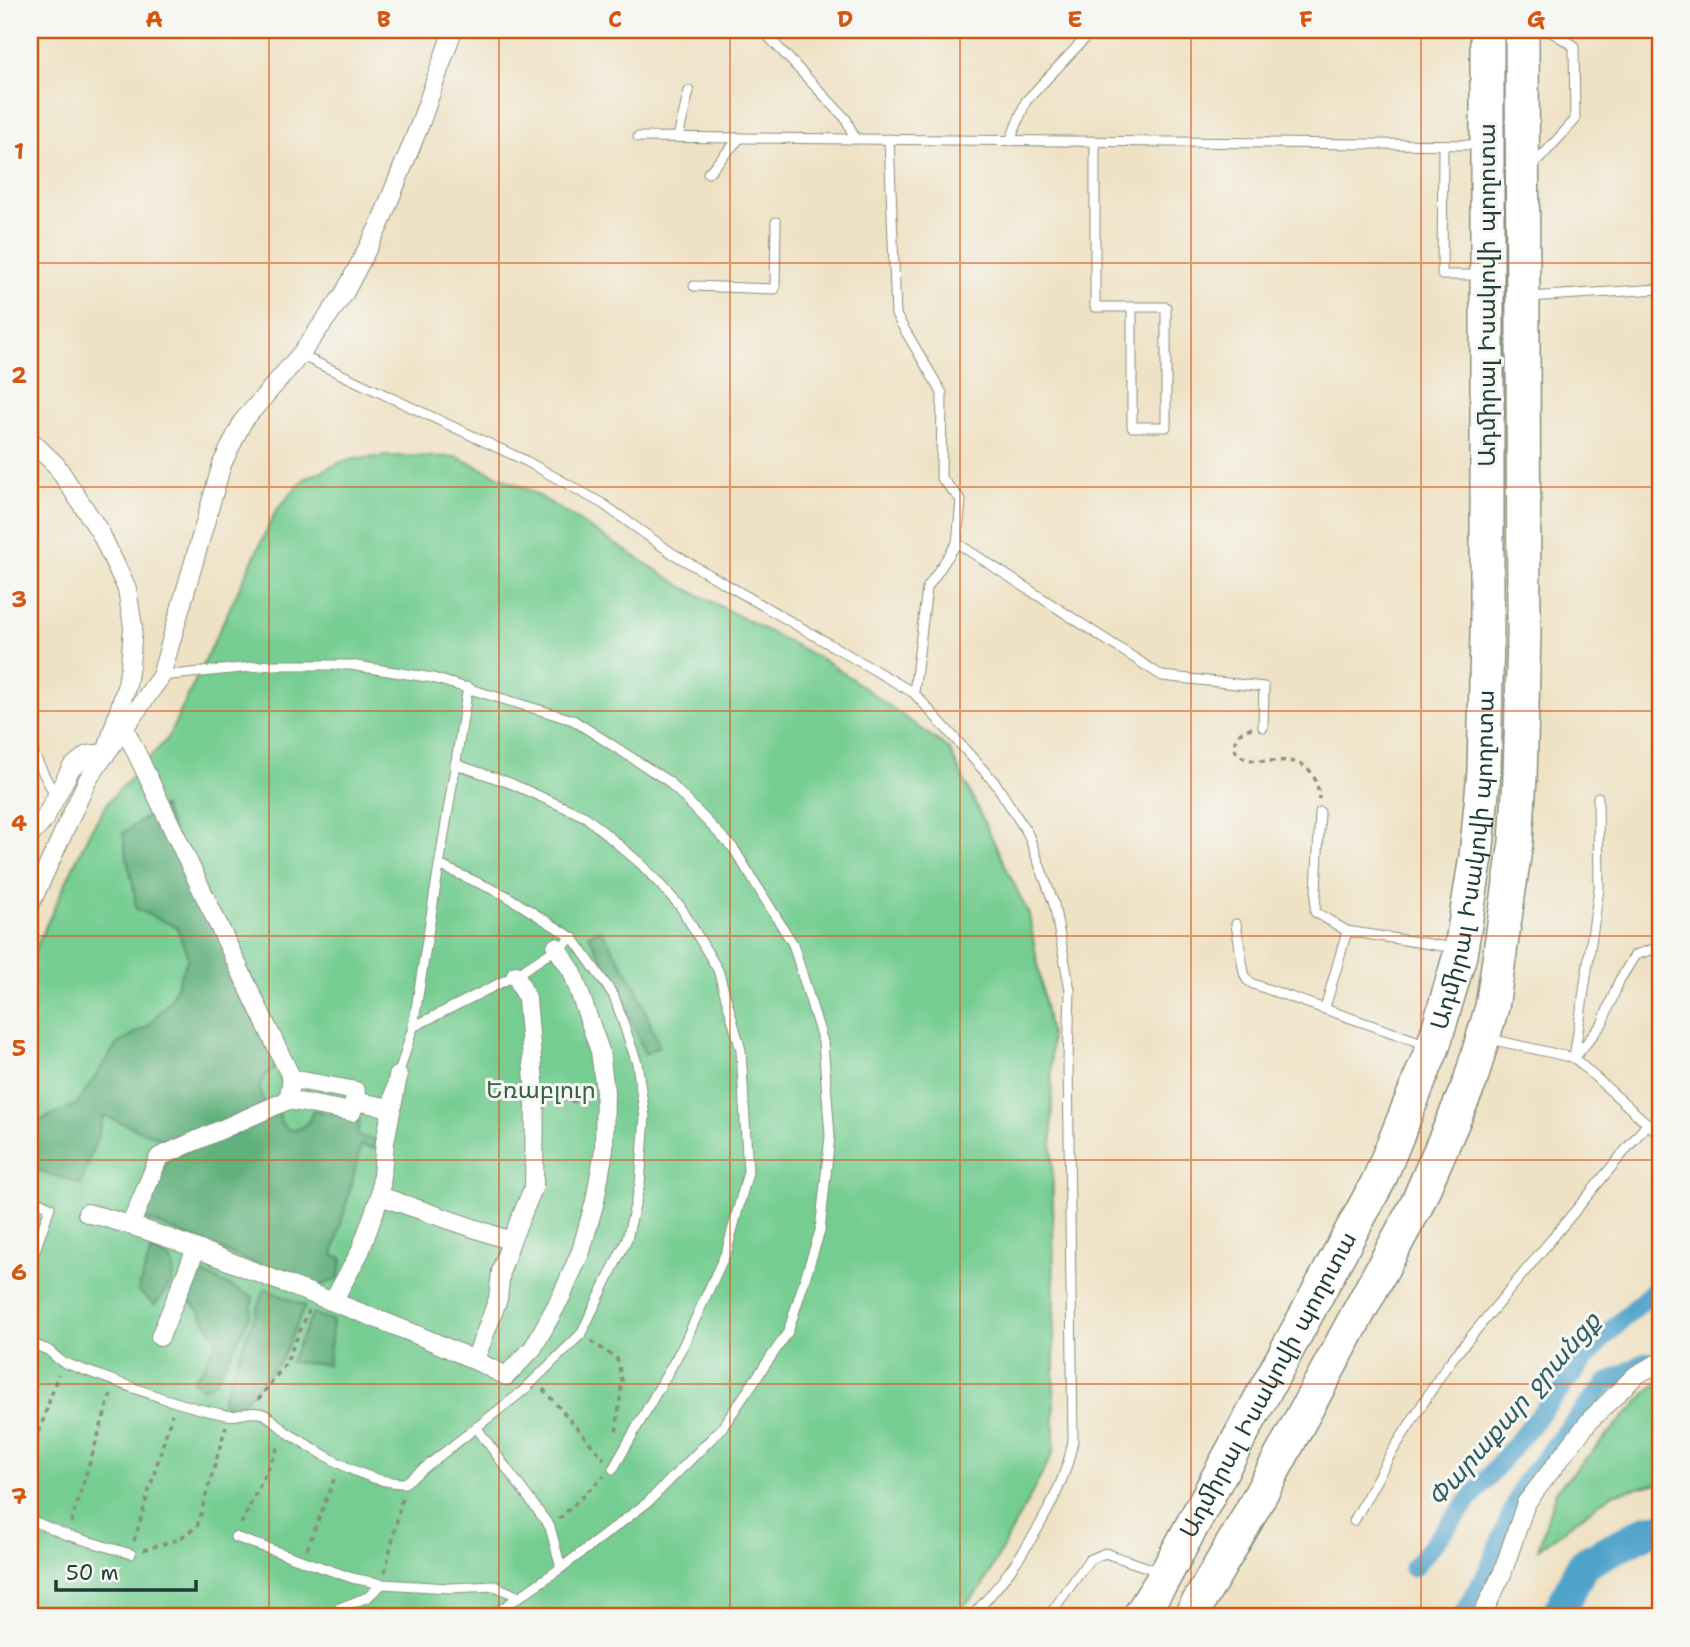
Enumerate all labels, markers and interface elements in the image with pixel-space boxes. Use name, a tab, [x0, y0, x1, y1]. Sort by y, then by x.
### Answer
text: A	[145, 4, 163, 34]
text: B	[377, 4, 391, 34]
text: C	[608, 4, 622, 34]
text: D	[837, 4, 853, 34]
text: E	[1067, 4, 1083, 34]
text: F	[1299, 4, 1313, 34]
text: G	[1527, 4, 1546, 34]
street label: Ադմիրալ Իսակովի պողոտա	[1471, 123, 1503, 467]
text: 1	[14, 136, 24, 166]
text: 2	[11, 360, 27, 390]
text: 3	[11, 584, 27, 614]
street label: Ադմիրալ Իսակովի պողոտա	[1423, 689, 1502, 1033]
text: 4	[11, 808, 27, 838]
text: 5	[12, 1033, 26, 1063]
park label: Եռաբլուր	[486, 1074, 596, 1106]
street label: Ադմիրալ Իսակովի պողոտա	[1172, 1226, 1364, 1543]
text: 6	[11, 1257, 27, 1287]
water label: Փարաքար ջրանցք	[1419, 1303, 1609, 1514]
text: 7	[11, 1481, 27, 1511]
scale bar	[56, 1549, 196, 1593]
text: 50 m	[66, 1559, 119, 1587]

